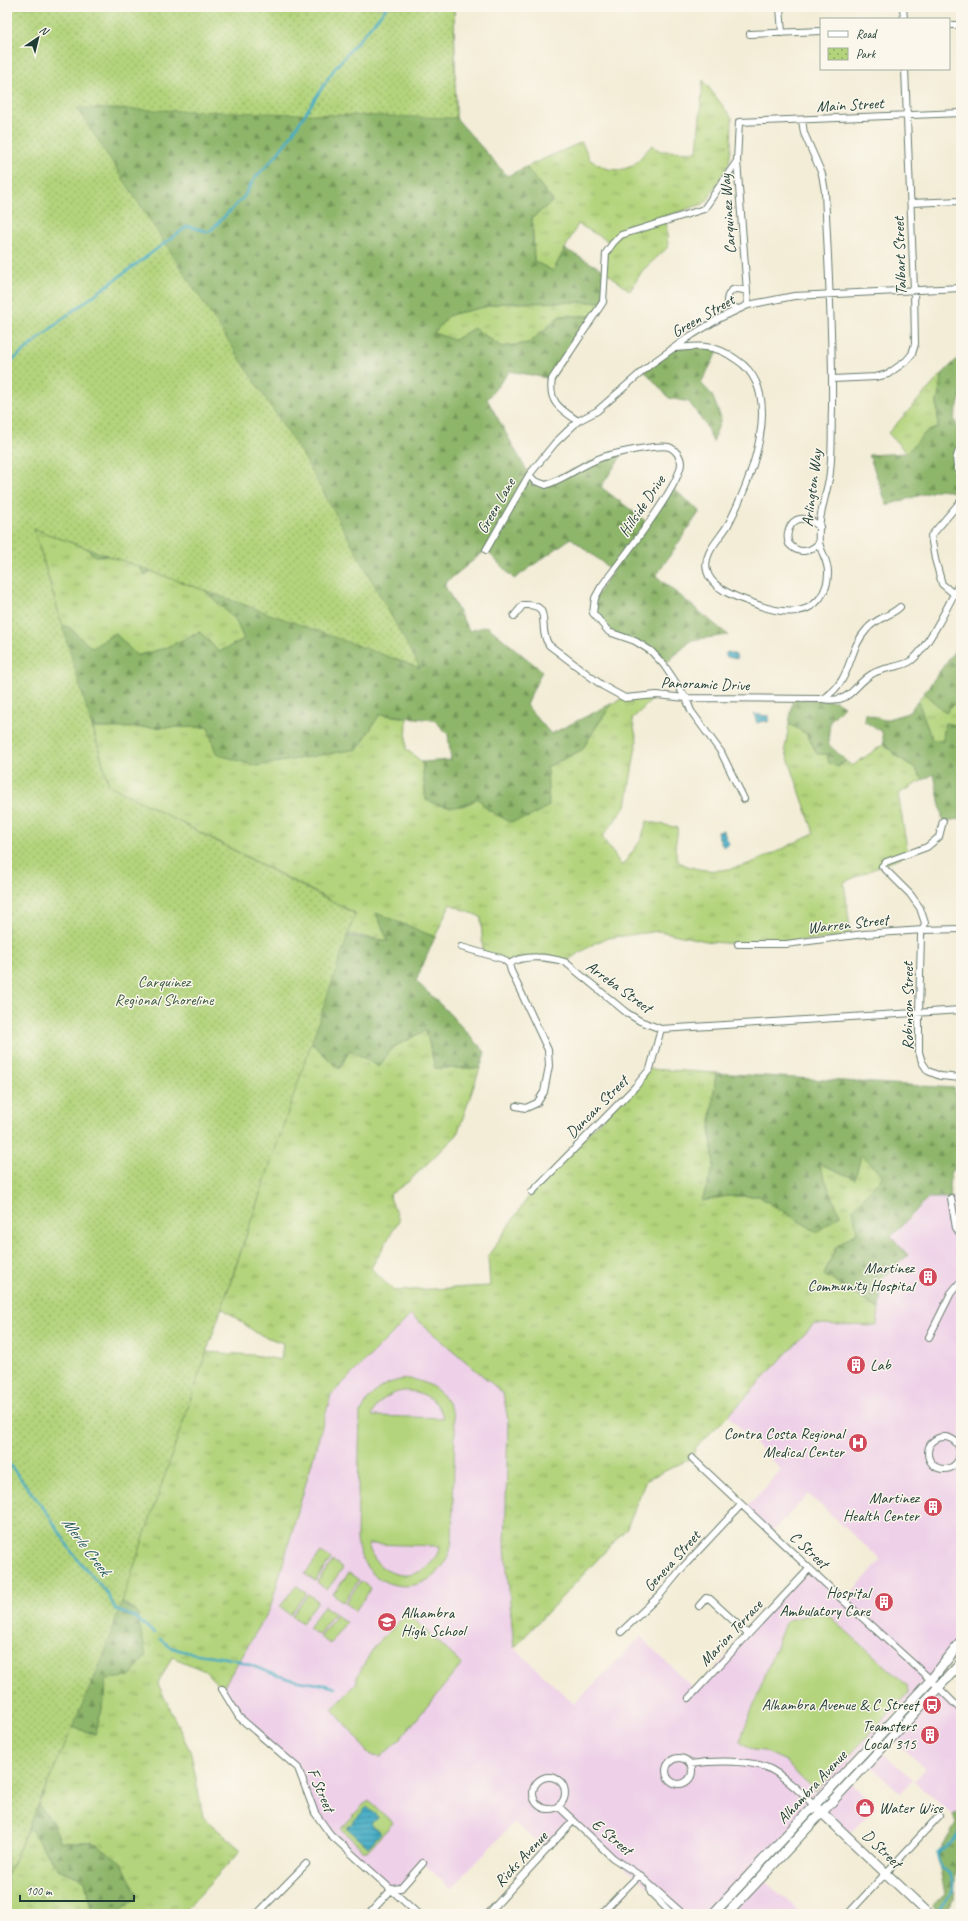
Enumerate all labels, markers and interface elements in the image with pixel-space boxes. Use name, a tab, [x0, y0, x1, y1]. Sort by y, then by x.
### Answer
north arrow	[18, 18, 58, 58]
legend	[820, 18, 950, 70]
text: N	[37, 22, 52, 39]
text: Road	[856, 26, 878, 42]
text: Park	[856, 46, 877, 62]
street label: Main Street	[816, 93, 886, 117]
street label: Carquinez Way	[715, 172, 741, 255]
street label: Talbart Street	[889, 215, 911, 296]
street label: Green Street	[668, 289, 740, 342]
street label: Arlington Way	[797, 447, 827, 528]
street label: Hillside Drive	[614, 470, 671, 541]
street label: Green Lane	[472, 473, 521, 537]
street label: Panoramic Drive	[660, 672, 752, 696]
street label: Warren Street	[807, 910, 892, 938]
street label: Arreba Street	[582, 956, 658, 1019]
street label: Robinson Street	[898, 960, 918, 1050]
park label: Carquinez Regional Shoreline	[115, 972, 215, 1010]
street label: Duncan Street	[562, 1070, 634, 1142]
place label: Martinez Community Hospital	[808, 1258, 917, 1296]
building icon: Martinez Community Hospital	[917, 1266, 939, 1288]
building icon: Lab	[845, 1354, 867, 1376]
place label: Lab	[870, 1355, 892, 1375]
place label: Contra Costa Regional Medical Center	[724, 1424, 847, 1462]
hospital icon: Contra Costa Regional Medical Center	[847, 1432, 869, 1454]
place label: Martinez Health Center	[843, 1488, 921, 1526]
building icon: Martinez Health Center	[922, 1496, 944, 1518]
water label: Merle Creek	[57, 1513, 117, 1582]
street label: Geneva Street	[639, 1525, 706, 1596]
street label: C Street	[785, 1527, 835, 1575]
place label: Hospital Ambulatory Care	[779, 1583, 873, 1621]
building icon: Hospital Ambulatory Care	[873, 1591, 895, 1613]
street label: Marion Terrace	[695, 1594, 768, 1670]
place label: Alhambra High School	[401, 1603, 468, 1641]
school or university icon: Alhambra High School	[376, 1611, 398, 1633]
bus stop icon: Alhambra Avenue & C Street	[921, 1694, 943, 1716]
place label: Alhambra Avenue & C Street	[762, 1695, 921, 1715]
place label: Teamsters Local 315	[862, 1716, 918, 1754]
building icon: Teamsters Local 315	[919, 1724, 941, 1746]
street label: Alhambra Avenue	[773, 1745, 852, 1828]
street label: F Street	[303, 1765, 340, 1817]
shop icon: Water Wise	[854, 1797, 876, 1819]
place label: Water Wise	[879, 1798, 945, 1818]
street label: E Street	[587, 1814, 639, 1862]
street label: D Street	[858, 1825, 908, 1875]
street label: Ricks Avenue	[490, 1826, 553, 1891]
scale bar	[20, 1877, 134, 1903]
text: 100 m	[26, 1883, 53, 1899]

